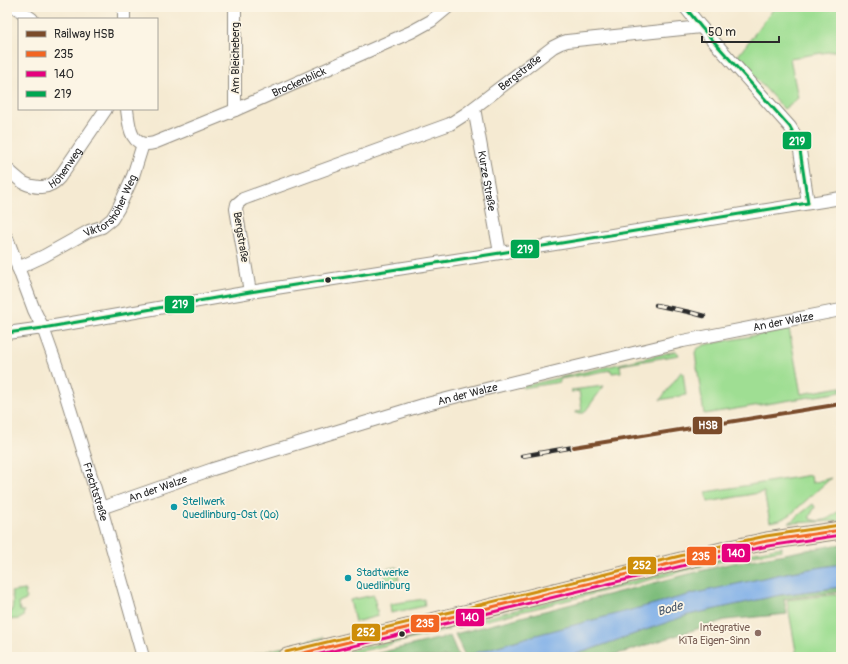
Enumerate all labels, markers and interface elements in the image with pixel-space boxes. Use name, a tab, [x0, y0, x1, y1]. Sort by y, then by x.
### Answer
legend	[18, 18, 158, 110]
scale bar	[702, 18, 779, 44]
street label: Am Bleicheberg	[229, 22, 242, 94]
text: 50 m	[708, 25, 736, 40]
text: Railway HSB	[54, 27, 115, 42]
text: 235	[54, 47, 74, 62]
street label: Bergstraße	[496, 51, 544, 93]
street label: Brockenblick	[270, 64, 328, 99]
text: 140	[54, 67, 74, 82]
text: 219	[54, 87, 72, 102]
line badge: 219	[782, 131, 812, 150]
text: 219	[789, 135, 805, 148]
street label: Höhenweg	[46, 145, 85, 191]
street label: Kurze Straße	[475, 150, 499, 213]
street label: Viktorshöher Weg	[81, 172, 140, 239]
street label: Bergstraße	[231, 211, 251, 264]
line badge: 219	[510, 239, 540, 259]
text: 219	[517, 243, 533, 256]
unlabelled marker	[323, 275, 333, 285]
line badge: 219	[164, 295, 195, 314]
text: 219	[172, 298, 188, 311]
street label: An der Walze	[752, 309, 815, 334]
street label: An der Walze	[436, 380, 499, 408]
line badge: HSB	[692, 416, 723, 435]
text: HSB	[698, 419, 718, 432]
street label: Frachtstraße	[81, 461, 111, 523]
street label: An der Walze	[127, 472, 189, 504]
place label: Stellwerk Quedlinburg-Ost (Qo)	[182, 495, 280, 521]
marker: Stellwerk Quedlinburg-Ost (Qo)	[169, 502, 179, 512]
line badge: 140	[721, 543, 751, 563]
line badge: 235	[686, 546, 717, 566]
text: 140	[727, 547, 746, 560]
text: 235	[692, 550, 710, 563]
line badge: 252	[627, 556, 657, 575]
text: 252	[633, 559, 651, 572]
place label: Stadtwerke Quedlinburg	[356, 566, 411, 592]
marker: Stadtwerke Quedlinburg	[343, 573, 353, 583]
water label: Bode	[656, 598, 685, 620]
line badge: 140	[455, 608, 485, 627]
text: 140	[461, 611, 480, 624]
line badge: 235	[410, 614, 440, 633]
text: 235	[416, 617, 434, 630]
place label: Integrative KiTa Eigen-Sinn	[678, 621, 751, 647]
line badge: 252	[351, 623, 381, 642]
text: 252	[357, 626, 375, 639]
marker: Integrative KiTa Eigen-Sinn	[753, 628, 763, 638]
unlabelled marker	[397, 629, 407, 639]

